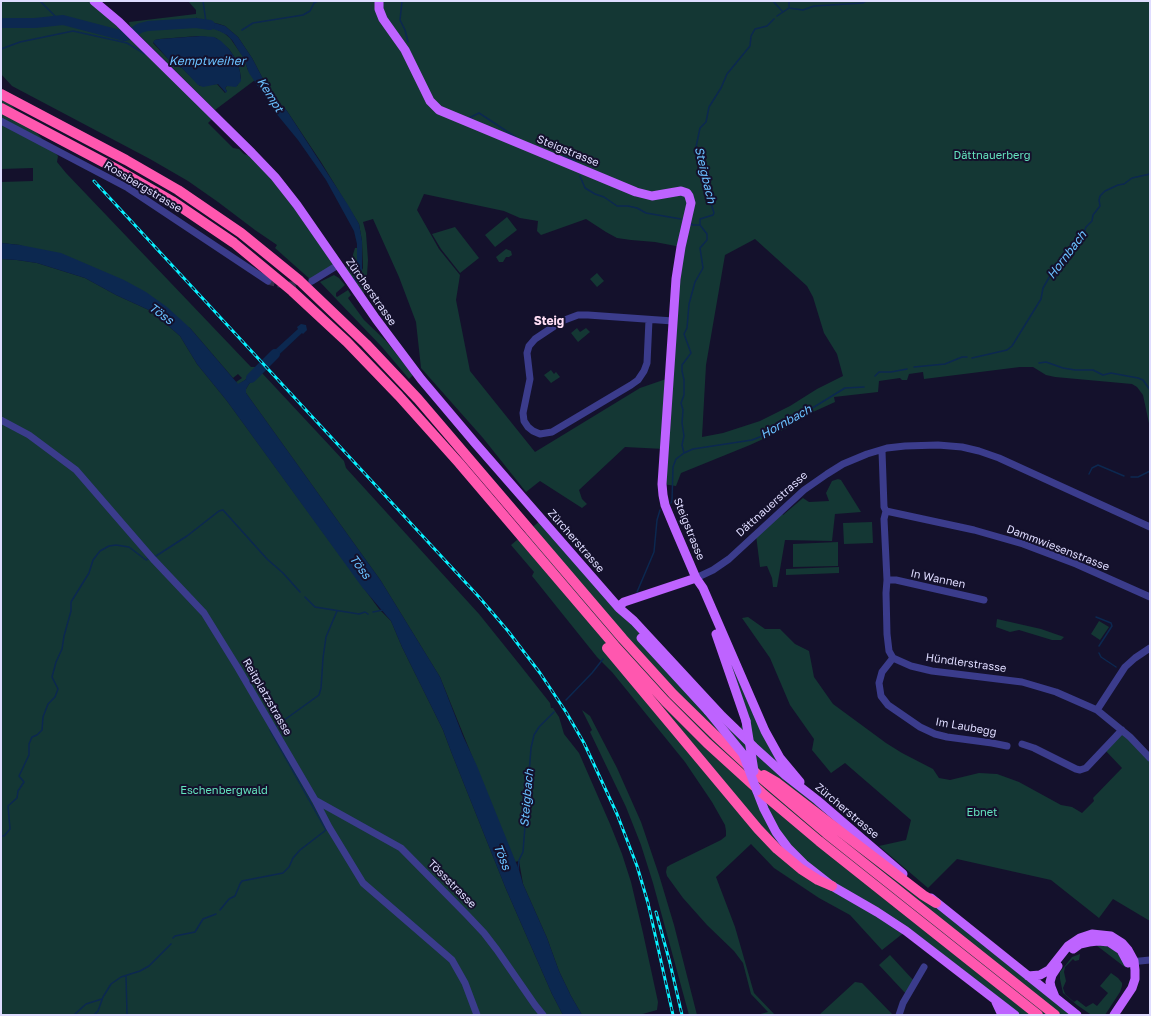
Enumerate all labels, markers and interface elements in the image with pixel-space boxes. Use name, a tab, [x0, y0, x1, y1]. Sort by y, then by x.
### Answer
water label: Kemptweiher	[169, 54, 245, 68]
water label: Kempt	[254, 75, 286, 115]
street label: Steigstrasse	[535, 133, 601, 169]
water label: Steigbach	[691, 145, 719, 205]
park label: Dättnauerberg	[954, 149, 1030, 163]
street label: Rossbergstrasse	[102, 159, 184, 215]
water label: Hornbach	[1044, 228, 1090, 282]
street label: Zürcherstrasse	[343, 256, 399, 328]
water label: Töss	[146, 300, 176, 328]
district label: Steig	[534, 314, 564, 328]
water label: Hornbach	[758, 402, 814, 442]
street label: Dättnauerstrasse	[734, 468, 810, 540]
street label: Steigstrasse	[671, 496, 707, 562]
street label: Zürcherstrasse	[545, 507, 607, 575]
street label: Dammwiesenstrasse	[1005, 522, 1111, 574]
water label: Töss	[346, 552, 374, 582]
street label: In Wannen	[909, 567, 967, 591]
street label: Hündlerstrasse	[925, 651, 1007, 675]
street label: Reitplatzstrasse	[240, 656, 294, 738]
street label: Im Laubegg	[934, 715, 998, 739]
water label: Steigbach	[517, 769, 537, 827]
street label: Zürcherstrasse	[812, 780, 882, 842]
park label: Eschenbergwald	[180, 784, 268, 798]
park label: Ebnet	[966, 806, 998, 820]
water label: Töss	[490, 842, 514, 872]
street label: Tössstrasse	[425, 857, 479, 911]

